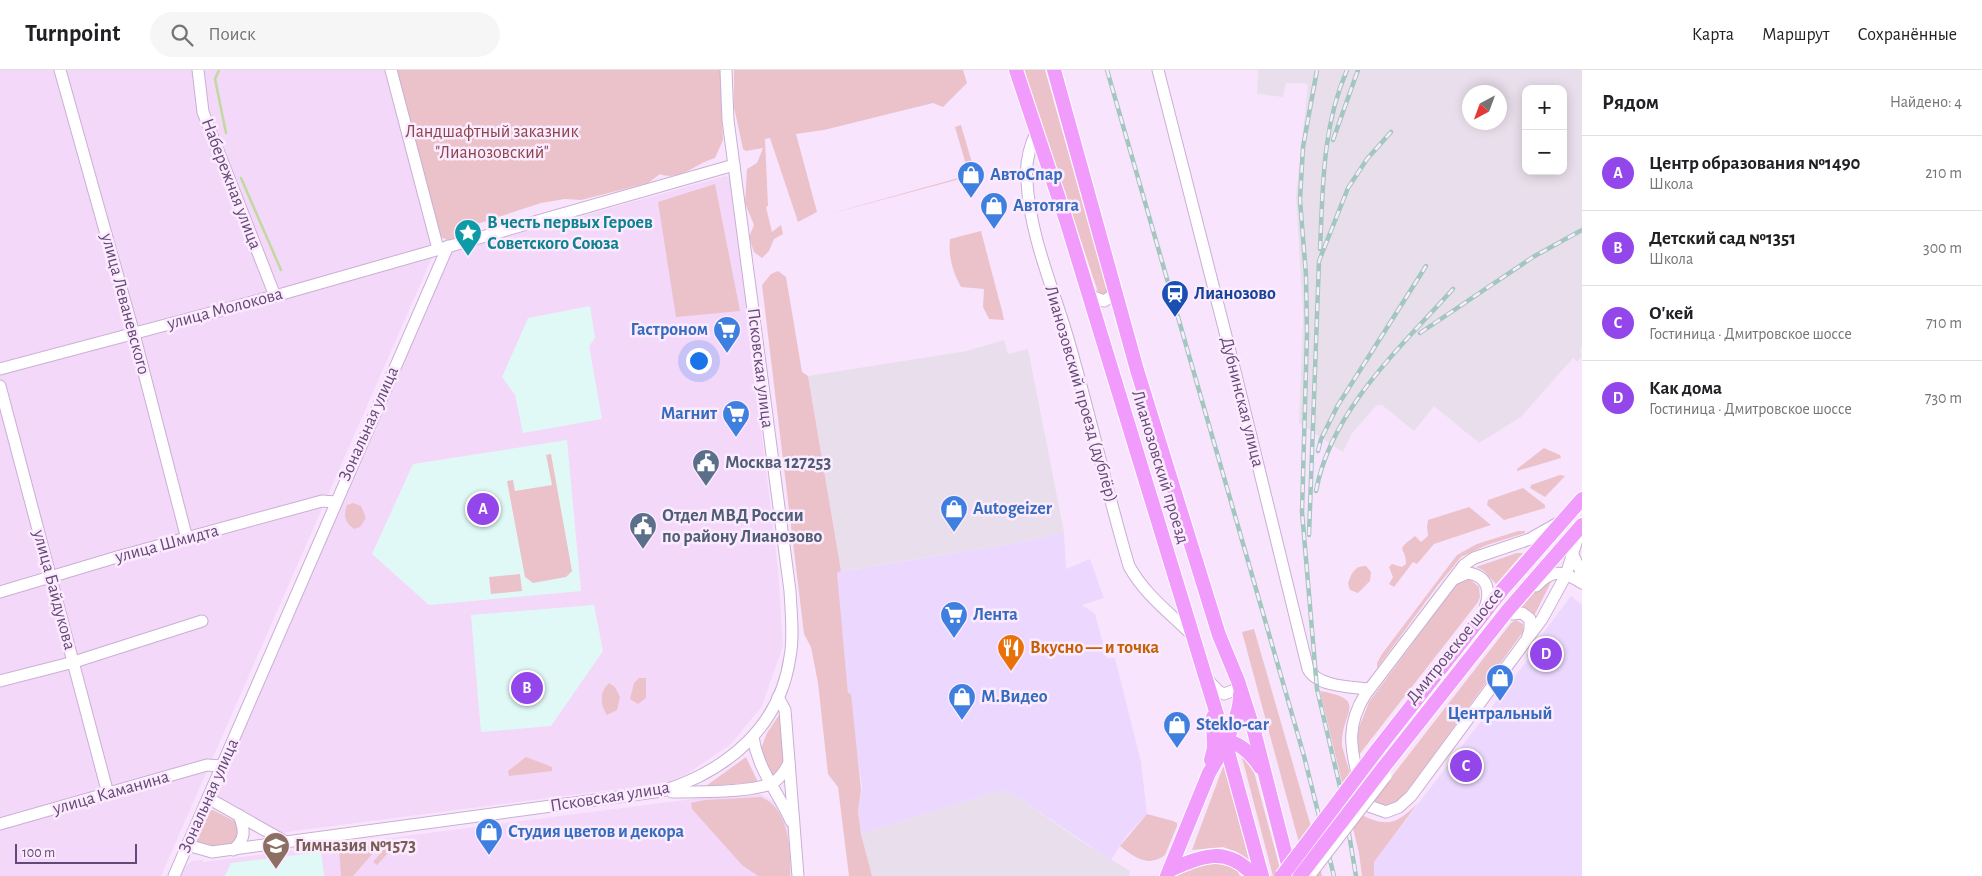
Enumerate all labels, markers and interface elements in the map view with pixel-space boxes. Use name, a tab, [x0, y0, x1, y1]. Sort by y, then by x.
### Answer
search box	[150, 12, 500, 57]
icon: search	[168, 21, 196, 49]
text: Turnpoint	[25, 22, 120, 46]
text: Поиск	[208, 25, 256, 44]
text: Карта	[1692, 26, 1734, 44]
text: Маршрут	[1762, 26, 1830, 44]
text: Сохранённые	[1858, 26, 1957, 44]
north arrow	[1462, 85, 1507, 130]
map controls	[1522, 85, 1567, 175]
button: +	[1522, 85, 1567, 130]
text: Рядом	[1602, 92, 1659, 113]
text: Найдено: 4	[1890, 94, 1962, 110]
street label: Набережная улица	[198, 116, 265, 252]
park label: Ландшафтный заказник "Лианозовский"	[405, 123, 579, 162]
button: −	[1522, 130, 1567, 175]
text: Центр образования №1490	[1649, 154, 1861, 173]
shop icon: АвтоСпар	[956, 160, 986, 199]
text: A	[1613, 165, 1623, 181]
text: 210 m	[1925, 165, 1962, 181]
place label: АвтоСпар	[990, 166, 1063, 184]
text: Школа	[1649, 176, 1693, 192]
shop icon: Автотяга	[979, 191, 1009, 230]
place label: Автотяга	[1013, 197, 1080, 215]
place label: В честь первых Героев Советского Союза	[487, 214, 653, 253]
place icon: В честь первых Героев Советского Союза	[453, 218, 483, 257]
text: Детский сад №1351	[1649, 229, 1796, 248]
street label: улица Леваневского	[97, 231, 152, 376]
text: B	[1613, 240, 1623, 256]
text: 300 m	[1923, 240, 1962, 256]
text: Школа	[1649, 251, 1693, 267]
station icon: Лианозово	[1160, 279, 1190, 318]
street label: Лианозовский проезд (дублёр)	[1041, 283, 1122, 504]
street label: улица Молокова	[164, 285, 285, 333]
place label: Лианозово	[1194, 285, 1276, 303]
text: О'кей	[1649, 304, 1694, 323]
street label: Псковская улица	[744, 307, 776, 429]
supermarket icon: Гастроном	[712, 315, 742, 354]
text: C	[1614, 315, 1622, 331]
text: 710 m	[1926, 315, 1962, 331]
place label: Гастроном	[631, 321, 708, 339]
text: Гостиница · Дмитровское шоссе	[1649, 326, 1852, 342]
street label: Дубнинская улица	[1217, 335, 1268, 469]
your location	[686, 348, 712, 374]
street label: Зональная улица	[336, 364, 402, 484]
text: Как дома	[1649, 379, 1722, 398]
street label: Лианозовский проезд	[1128, 388, 1192, 546]
text: D	[1613, 390, 1623, 406]
text: 730 m	[1925, 390, 1962, 406]
supermarket icon: Магнит	[721, 399, 751, 438]
text: Гостиница · Дмитровское шоссе	[1649, 401, 1852, 417]
place label: Магнит	[661, 405, 718, 423]
public building icon: Москва 127253	[691, 448, 721, 487]
place label: Москва 127253	[725, 454, 831, 472]
pin: A	[467, 490, 499, 528]
shop icon: Autogeizer	[939, 494, 969, 533]
place label: Autogeizer	[973, 500, 1053, 518]
place label: Отдел МВД России по району Лианозово	[662, 507, 822, 546]
public building icon: Отдел МВД России по району Лианозово	[628, 511, 658, 550]
street label: улица Шмидта	[112, 522, 221, 567]
street label: улица Байдукова	[29, 527, 79, 652]
street label: Дмитровское шоссе	[1403, 585, 1507, 707]
supermarket icon: Лента	[939, 600, 969, 639]
place label: Лента	[973, 606, 1018, 624]
restaurant icon: Вкусно — и точка	[996, 633, 1026, 672]
pin: D	[1530, 635, 1562, 673]
place label: Вкусно — и точка	[1030, 639, 1159, 657]
shop icon: Центральный	[1485, 663, 1515, 702]
pin: B	[511, 669, 543, 707]
shop icon: М.Видео	[947, 682, 977, 721]
place label: М.Видео	[981, 688, 1048, 706]
place label: Центральный	[1448, 705, 1552, 723]
shop icon: Steklo-car	[1162, 710, 1192, 749]
place label: Steklo-car	[1196, 716, 1270, 734]
street label: Зональная улица	[176, 736, 242, 856]
pin: C	[1450, 747, 1482, 785]
street label: улица Каманина	[50, 768, 171, 818]
street label: Псковская улица	[549, 779, 671, 815]
shop icon: Студия цветов и декора	[474, 817, 504, 856]
place label: Студия цветов и декора	[508, 823, 685, 841]
school or university icon: Гимназия №1573	[261, 831, 291, 870]
place label: Гимназия №1573	[295, 837, 416, 855]
scale bar	[15, 841, 138, 864]
text: 100 m	[22, 846, 55, 860]

